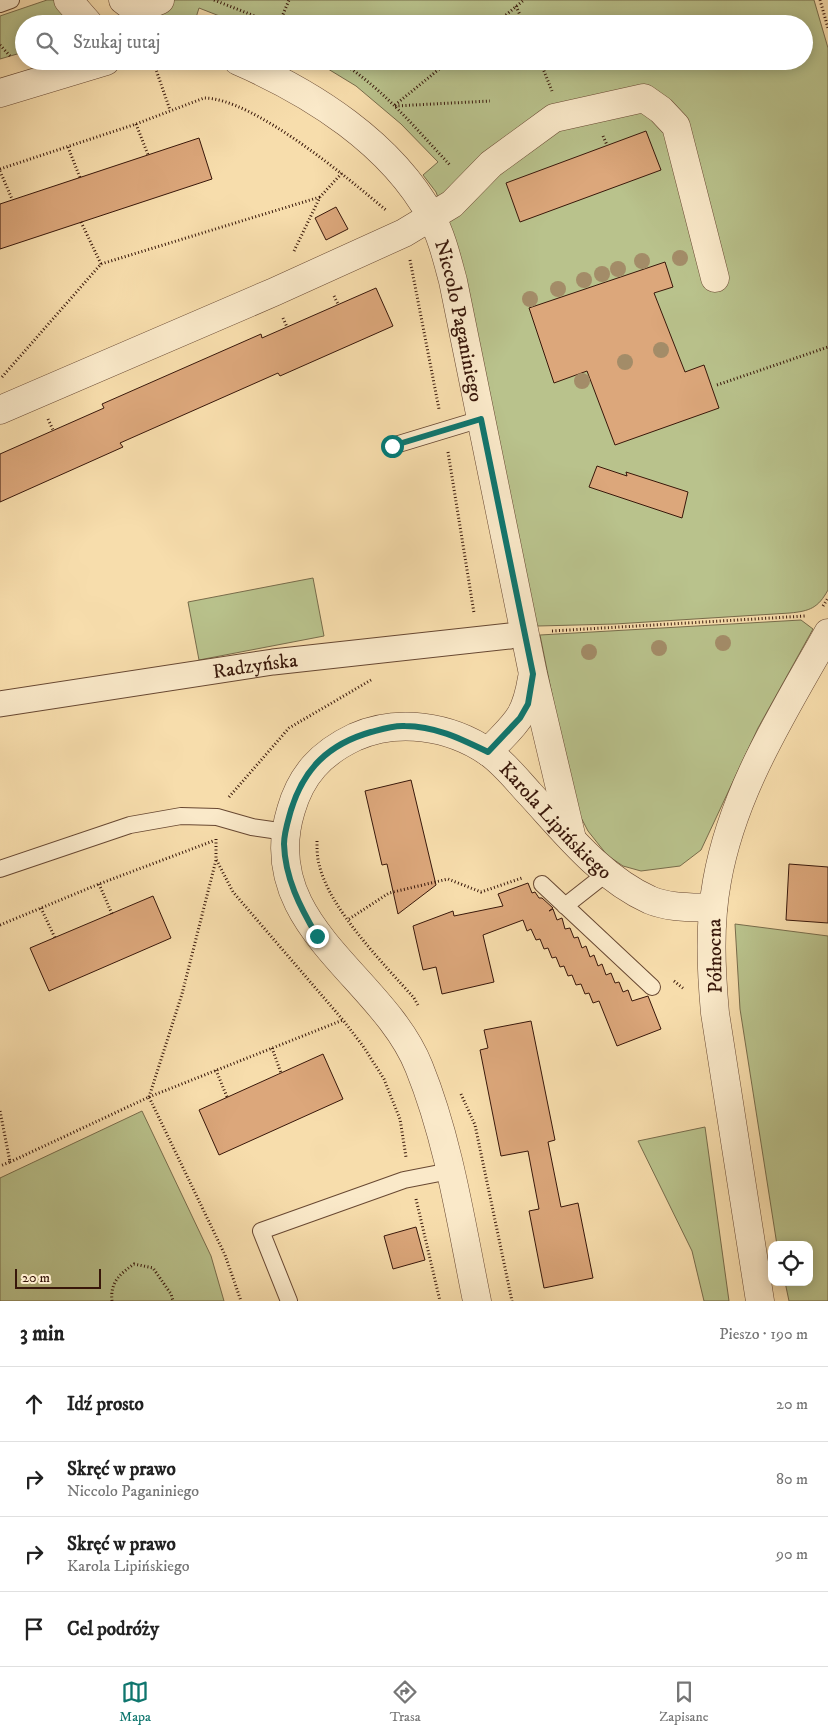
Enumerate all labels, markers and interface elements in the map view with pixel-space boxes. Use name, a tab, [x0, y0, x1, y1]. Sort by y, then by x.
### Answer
search box	[15, 15, 813, 70]
icon: search	[33, 29, 61, 57]
text: Szukaj tutaj	[73, 31, 160, 54]
street label: Niccolo Paganiniego	[428, 237, 488, 404]
route start	[381, 435, 404, 458]
street label: Radzyńska	[211, 648, 299, 685]
street label: Karola Lipińskiego	[493, 757, 616, 886]
street label: Północna	[702, 918, 729, 993]
route end	[306, 925, 329, 948]
map controls	[768, 1241, 813, 1286]
button: locate	[768, 1241, 813, 1286]
scale bar	[15, 1266, 101, 1289]
text: 20 m	[22, 1269, 50, 1287]
text: 3 min	[20, 1321, 65, 1347]
text: Pieszo · 190 m	[719, 1324, 808, 1344]
icon: ahead	[20, 1390, 48, 1418]
text: Idź prosto	[67, 1393, 144, 1416]
text: 20 m	[776, 1394, 808, 1414]
text: Skręć w prawo	[67, 1458, 176, 1481]
icon: right	[20, 1465, 48, 1493]
text: 80 m	[776, 1469, 808, 1489]
text: Niccolo Paganiniego	[67, 1481, 199, 1501]
text: Skręć w prawo	[67, 1533, 176, 1556]
icon: right	[20, 1540, 48, 1568]
text: 90 m	[776, 1544, 808, 1564]
text: Karola Lipińskiego	[67, 1556, 190, 1576]
icon: arrive	[20, 1615, 48, 1643]
text: Cel podróży	[67, 1618, 159, 1641]
tab: Mapa	[119, 1678, 151, 1726]
tab: Trasa	[390, 1678, 421, 1726]
tab: Zapisane	[659, 1678, 709, 1726]

